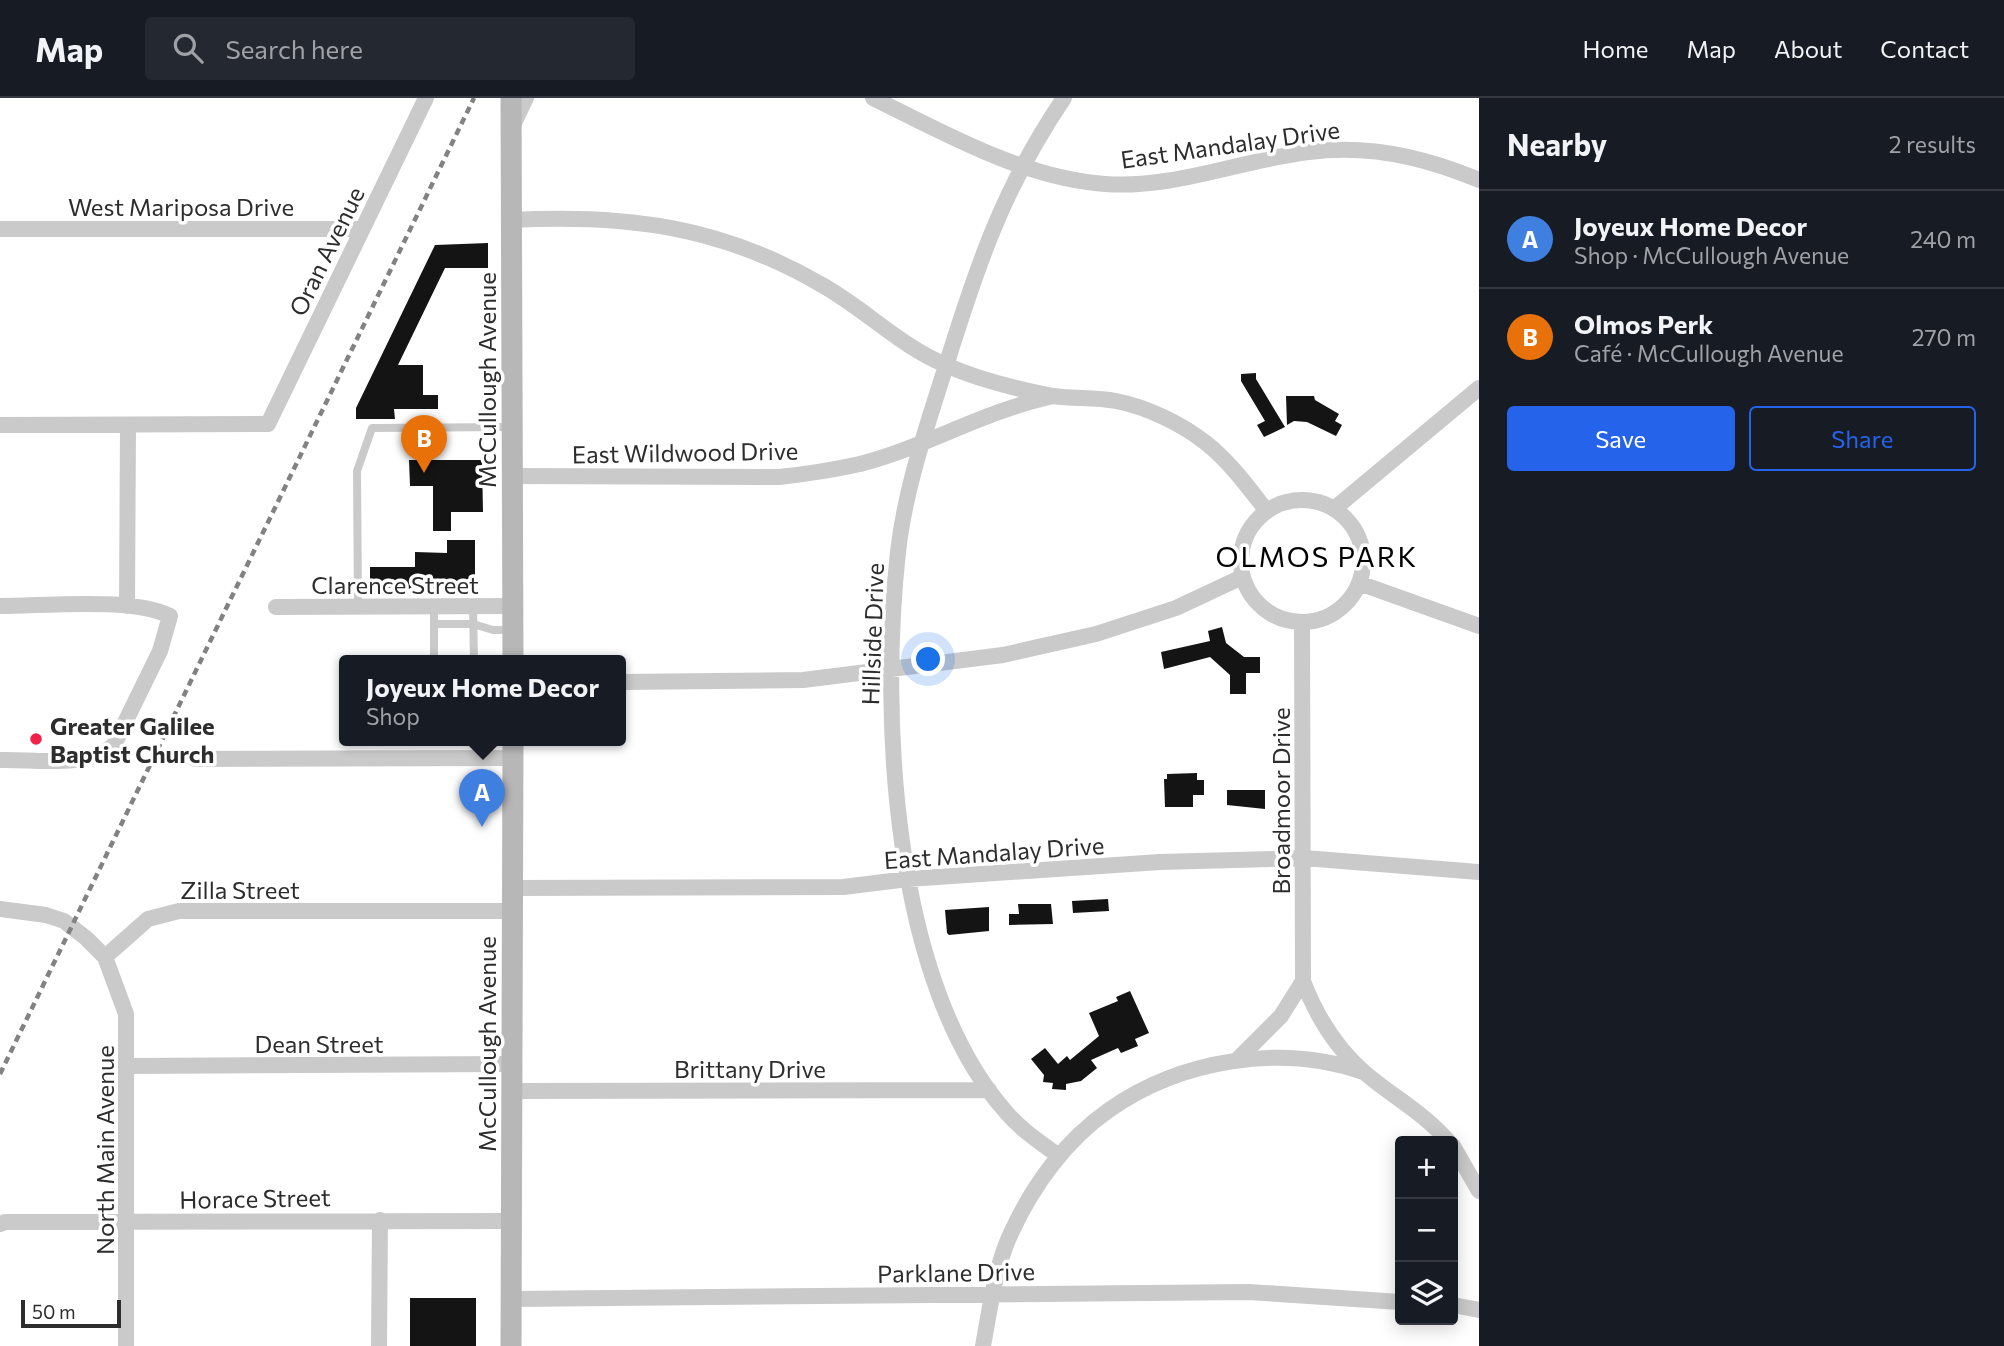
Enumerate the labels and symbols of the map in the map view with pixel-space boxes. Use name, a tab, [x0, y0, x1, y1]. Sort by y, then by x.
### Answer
street label: East Mandalay Drive	[1119, 114, 1341, 174]
street label: Oran Avenue	[282, 182, 370, 320]
street label: West Mariposa Drive	[68, 192, 294, 221]
street label: McCullough Avenue	[472, 272, 501, 488]
pin: B	[401, 415, 447, 473]
street label: East Wildwood Drive	[571, 436, 799, 468]
district label: OLMOS PARK	[1216, 539, 1418, 573]
street label: Hillside Drive	[855, 562, 889, 706]
street label: Clarence Street	[311, 570, 479, 599]
your location	[911, 642, 945, 676]
street label: Broadmoor Drive	[1266, 707, 1295, 895]
place label: Greater Galilee Baptist Church	[50, 711, 215, 768]
marker: Greater Galilee Baptist Church	[28, 731, 44, 747]
pin: A	[459, 769, 505, 827]
street label: East Mandalay Drive	[883, 830, 1105, 874]
street label: Zilla Street	[180, 875, 300, 904]
street label: McCullough Avenue	[472, 936, 501, 1152]
street label: Dean Street	[254, 1029, 384, 1058]
street label: North Main Avenue	[90, 1045, 119, 1255]
street label: Brittany Drive	[674, 1054, 826, 1083]
street label: Horace Street	[179, 1182, 331, 1214]
street label: Parklane Drive	[877, 1256, 1035, 1288]
scale bar	[21, 1297, 121, 1329]

